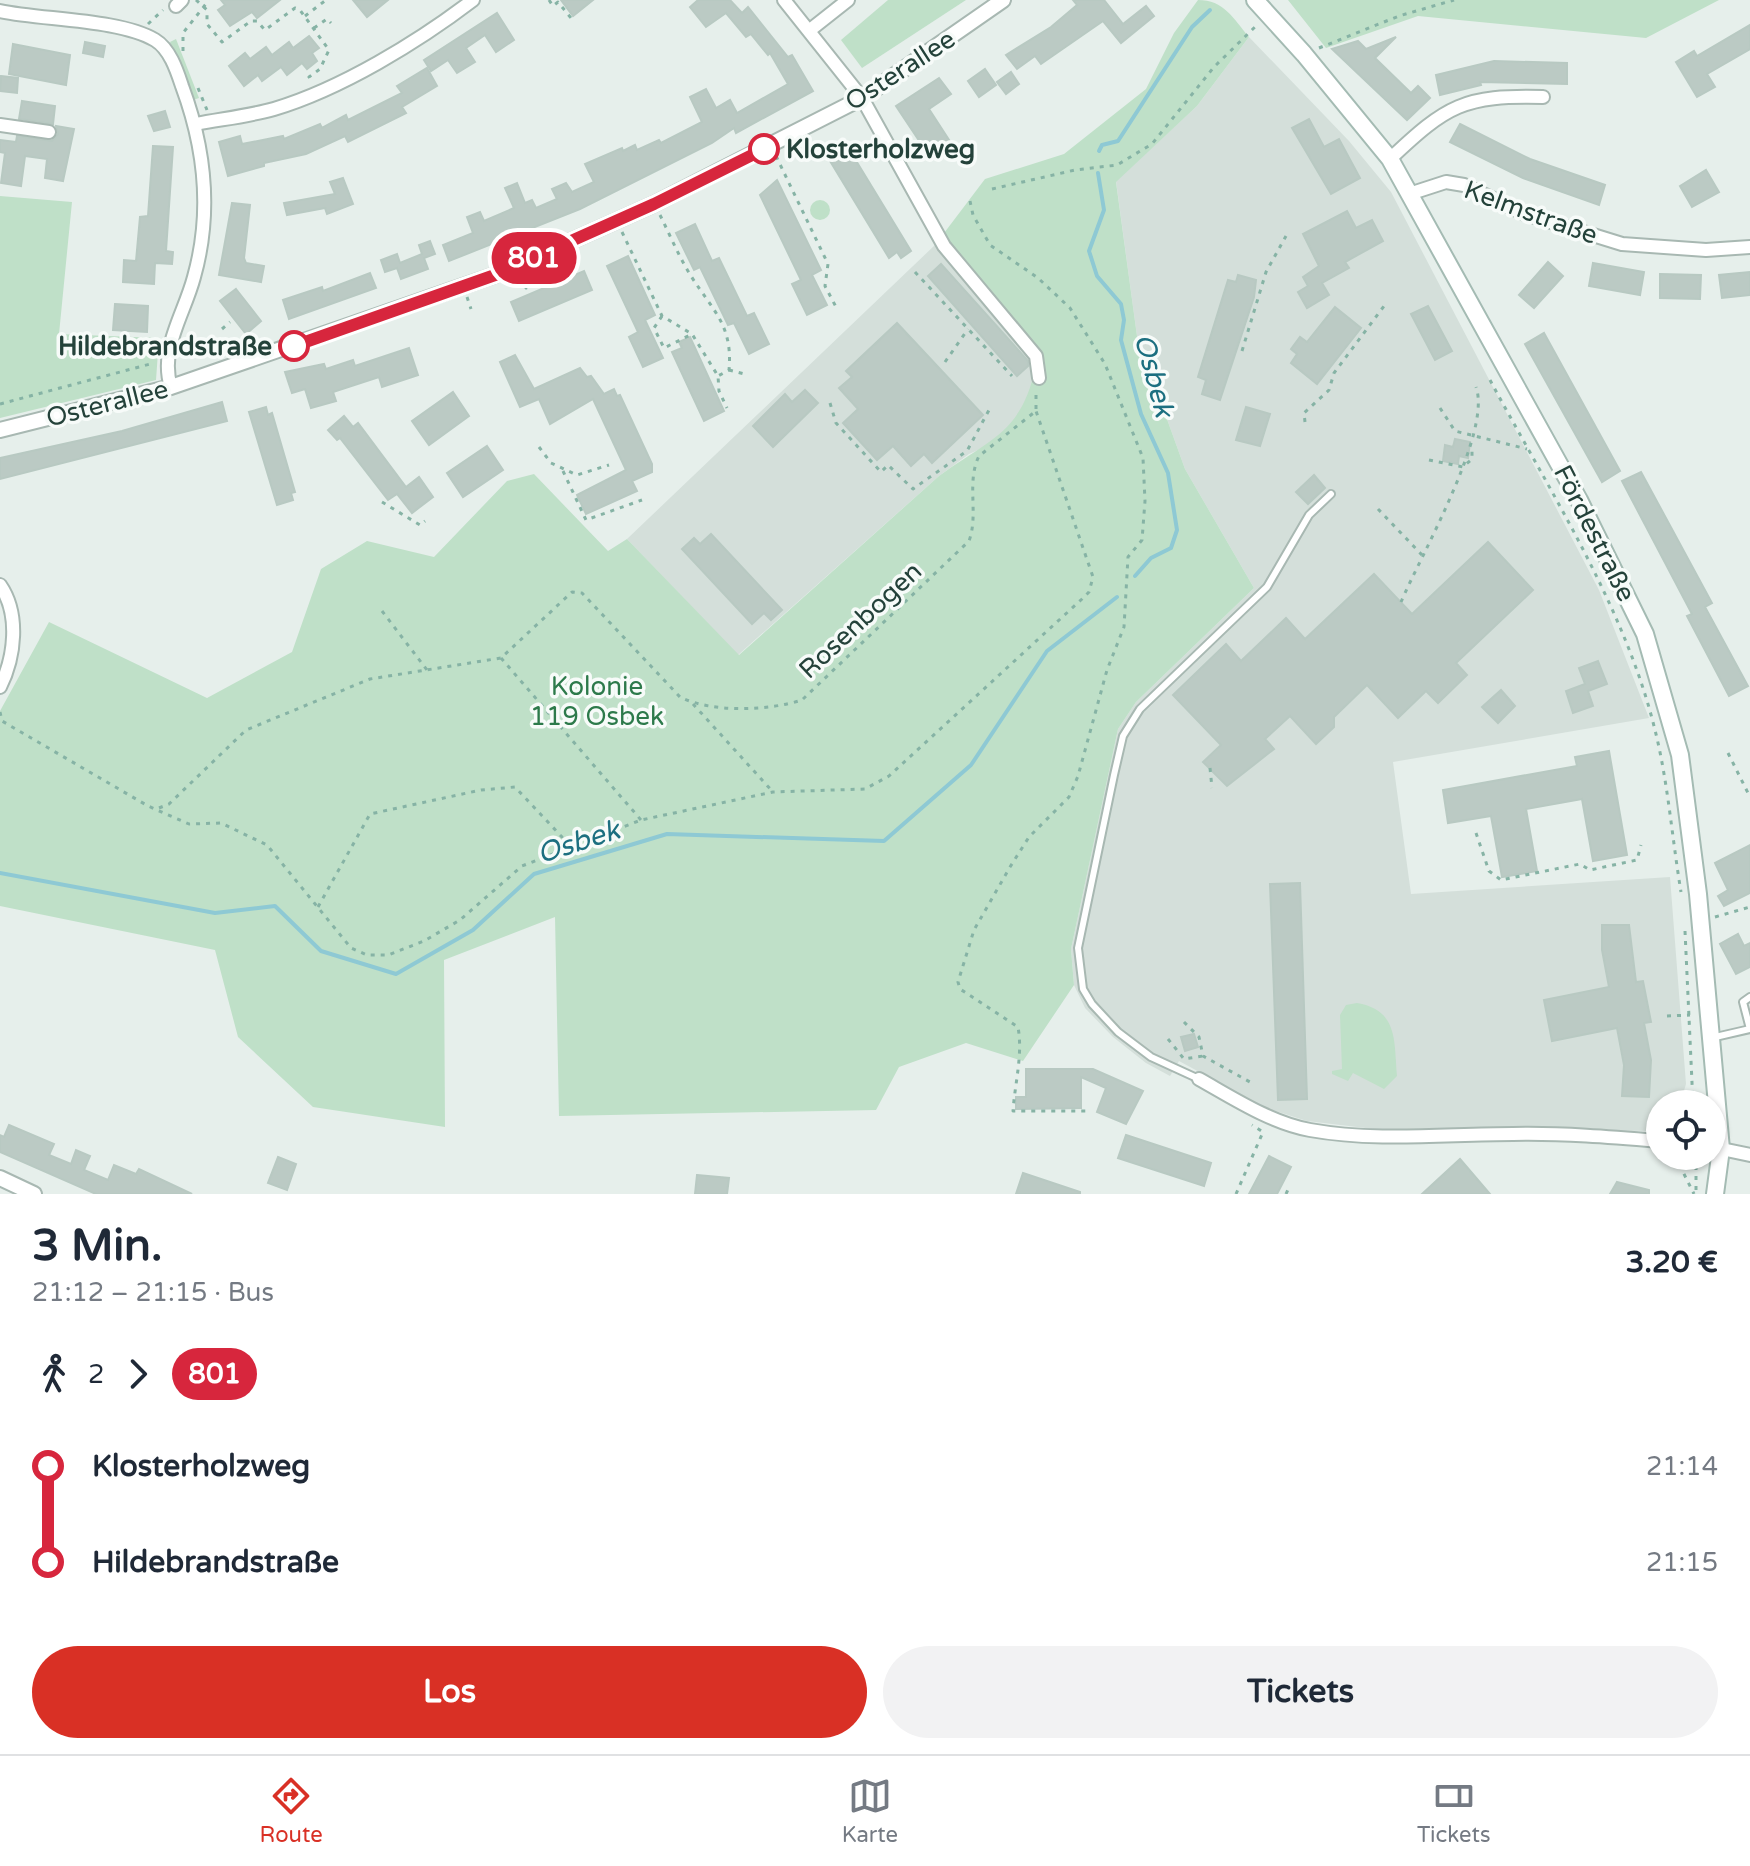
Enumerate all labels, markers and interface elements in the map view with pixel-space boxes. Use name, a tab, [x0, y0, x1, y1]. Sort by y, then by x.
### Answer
street label: Osterallee	[840, 23, 961, 117]
marker: Klosterholzweg	[749, 134, 779, 164]
place label: Klosterholzweg	[786, 134, 975, 165]
street label: Kelmstraße	[1460, 174, 1602, 251]
line badge: 801	[488, 232, 580, 284]
text: 801	[508, 241, 560, 275]
water label: Osbek	[1127, 330, 1182, 422]
place label: Hildebrandstraße	[58, 331, 272, 362]
marker: Hildebrandstraße	[279, 331, 309, 361]
street label: Osterallee	[43, 373, 171, 434]
street label: Fördestraße	[1547, 460, 1642, 606]
street label: Rosenbogen	[793, 556, 928, 685]
park label: Kolonie 119 Osbek	[530, 671, 664, 732]
water label: Osbek	[533, 812, 626, 871]
map controls	[1646, 1090, 1726, 1170]
button: locate	[1646, 1090, 1726, 1170]
text: 3 Min.	[32, 1220, 162, 1273]
text: 3.20 €	[1625, 1244, 1718, 1281]
text: 21:12 – 21:15 · Bus	[32, 1277, 274, 1308]
icon: walk	[32, 1352, 76, 1396]
icon: forward	[116, 1352, 160, 1396]
text: 801	[188, 1357, 241, 1391]
text: 2	[88, 1359, 104, 1390]
text: Klosterholzweg	[92, 1448, 310, 1485]
text: 21:14	[1646, 1451, 1718, 1482]
text: Hildebrandstraße	[92, 1544, 339, 1581]
text: 21:15	[1646, 1547, 1718, 1578]
button: Los	[32, 1646, 867, 1738]
button: Tickets	[883, 1646, 1718, 1738]
tab: Route	[260, 1774, 323, 1848]
tab: Karte	[842, 1774, 898, 1848]
tab: Tickets	[1417, 1774, 1490, 1848]

